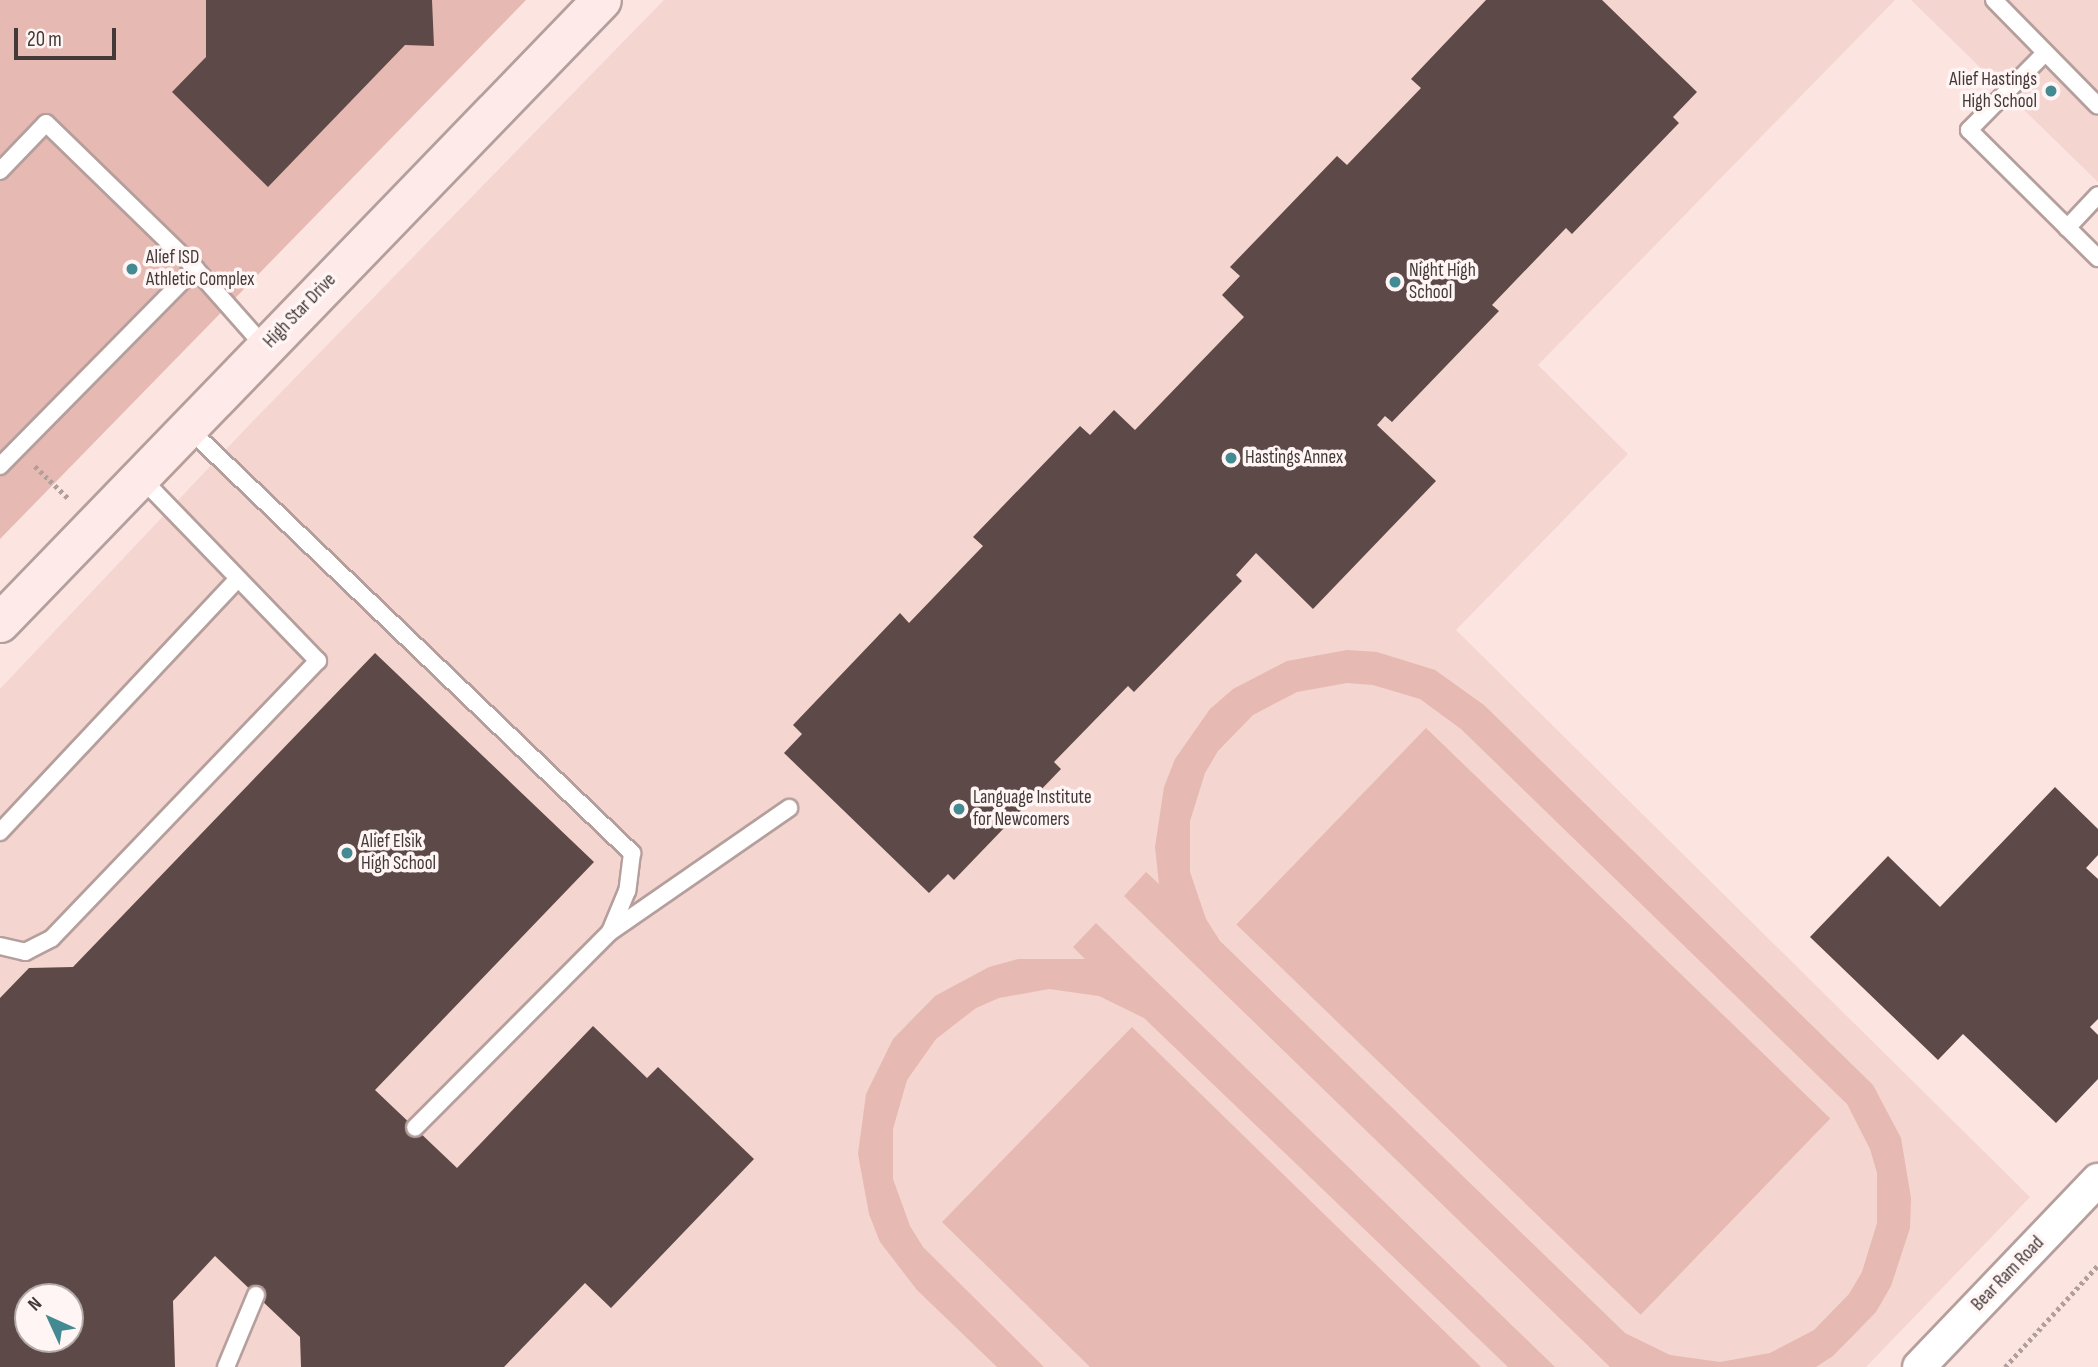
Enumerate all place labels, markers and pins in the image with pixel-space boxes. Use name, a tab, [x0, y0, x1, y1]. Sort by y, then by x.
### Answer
place label: Alief Hastings High School	[1949, 69, 2037, 113]
marker: Alief Hastings High School	[2043, 83, 2059, 99]
place label: Alief ISD Athletic Complex	[146, 247, 254, 291]
place label: Night High School	[1409, 260, 1476, 304]
marker: Alief ISD Athletic Complex	[124, 261, 140, 277]
marker: Night High School	[1387, 274, 1403, 290]
place label: Hastings Annex	[1245, 447, 1343, 469]
marker: Hastings Annex	[1223, 450, 1239, 466]
place label: Language Institute for Newcomers	[973, 787, 1092, 831]
marker: Language Institute for Newcomers	[951, 801, 967, 817]
place label: Alief Elsik High School	[361, 831, 436, 875]
marker: Alief Elsik High School	[339, 845, 355, 861]

